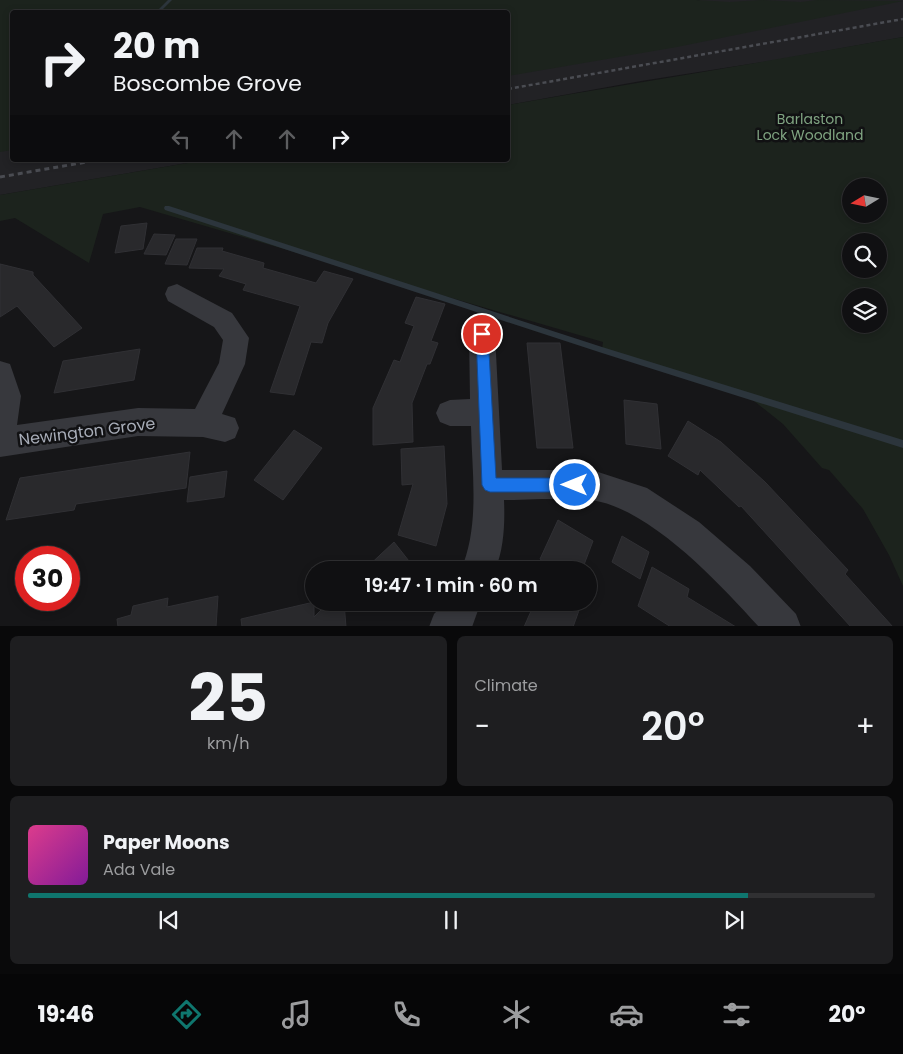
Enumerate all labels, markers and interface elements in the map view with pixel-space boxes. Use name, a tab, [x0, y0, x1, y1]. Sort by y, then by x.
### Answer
text: 20 m	[113, 21, 200, 70]
icon: right	[30, 30, 95, 95]
text: Boscombe Grove	[113, 68, 302, 99]
park label: Barlaston Lock Woodland	[757, 109, 863, 145]
icon: left	[167, 125, 195, 153]
icon: ahead	[220, 125, 248, 153]
icon: ahead	[273, 125, 301, 153]
icon: right	[326, 125, 354, 153]
north arrow	[842, 178, 888, 222]
map controls	[842, 178, 887, 333]
button: search	[842, 233, 887, 278]
button: layers	[842, 288, 887, 333]
pin	[461, 313, 503, 355]
icon: arrive	[468, 320, 496, 348]
street label: Newington Grove	[17, 412, 157, 451]
position arrow	[548, 458, 600, 510]
speed limit sign: 30	[15, 546, 80, 611]
text: 19:47 · 1 min · 60 m	[364, 572, 538, 599]
text: 25	[189, 653, 268, 744]
text: Climate	[475, 674, 538, 697]
text: 20°	[641, 700, 705, 753]
text: −	[475, 707, 490, 746]
text: +	[856, 707, 875, 746]
text: km/h	[207, 732, 250, 755]
text: Paper Moons	[103, 829, 230, 856]
text: Ada Vale	[103, 858, 175, 881]
icon: previous	[155, 906, 183, 934]
icon: pause	[437, 906, 465, 934]
icon: next	[720, 906, 748, 934]
icon: directions	[169, 997, 204, 1032]
icon: music	[279, 997, 314, 1032]
icon: phone	[389, 997, 424, 1032]
icon: climate	[499, 997, 534, 1032]
icon: car	[609, 997, 644, 1032]
icon: filters	[719, 997, 754, 1032]
text: 19:46	[37, 999, 94, 1030]
text: 20°	[828, 999, 866, 1030]

